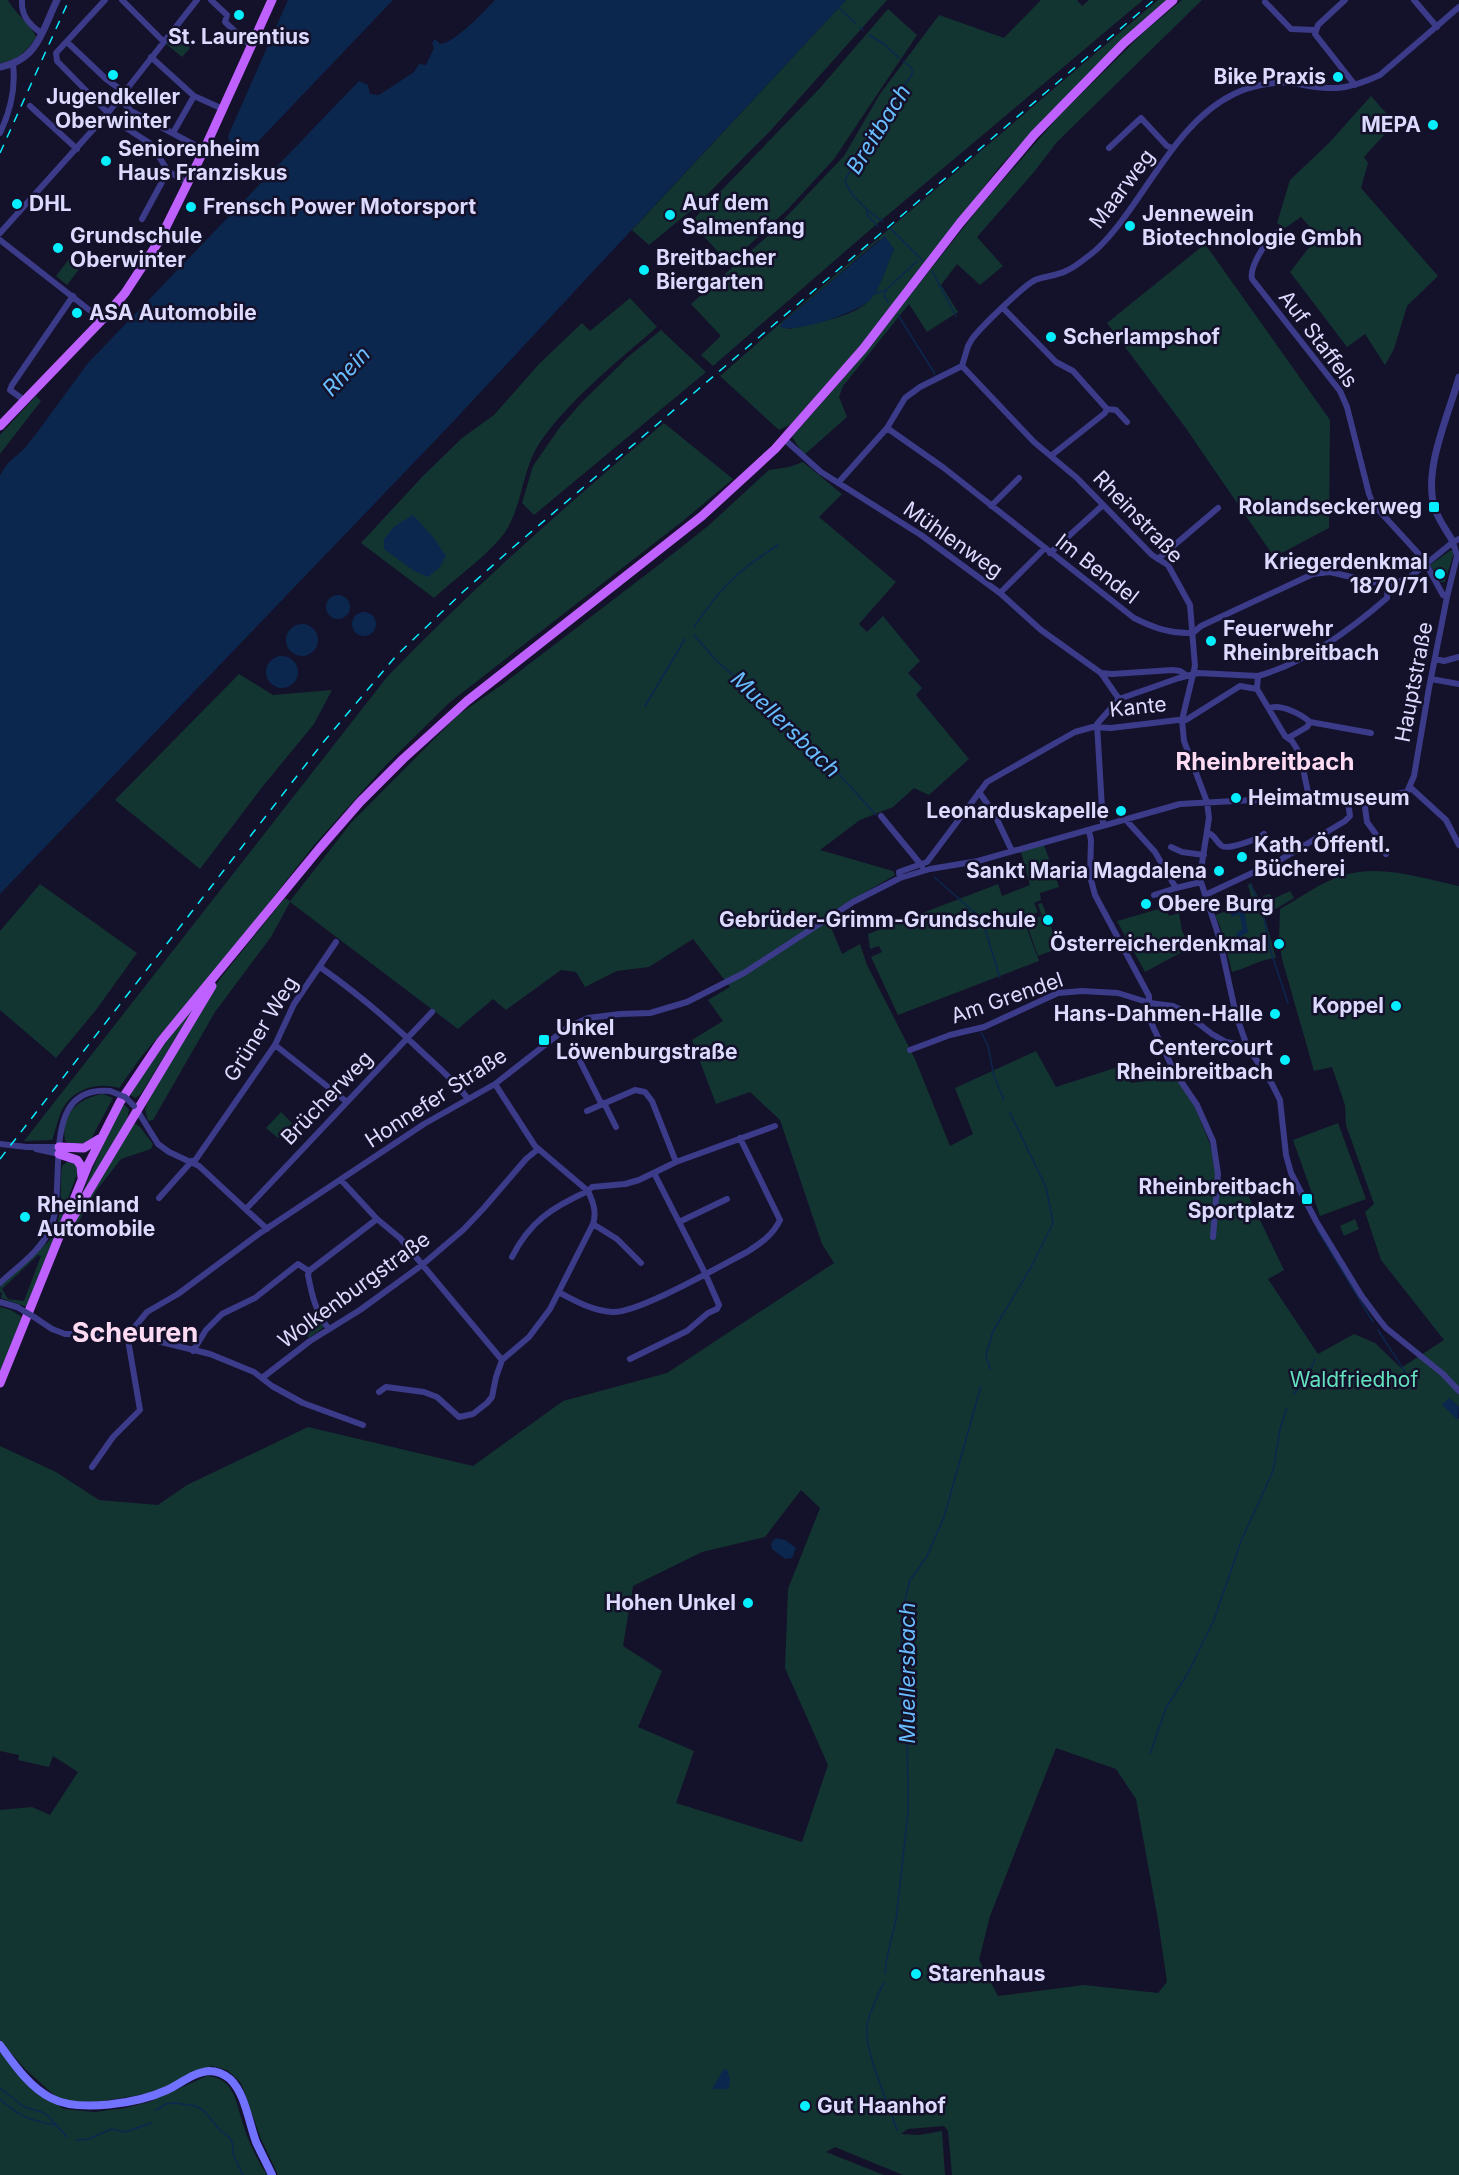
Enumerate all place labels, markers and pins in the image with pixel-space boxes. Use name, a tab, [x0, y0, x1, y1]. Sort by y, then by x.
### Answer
marker: St. Laurentius	[232, 8, 246, 22]
place label: St. Laurentius	[168, 24, 310, 49]
place label: Bike Praxis	[1214, 64, 1326, 89]
marker: Jugendkeller Oberwinter	[106, 68, 120, 82]
marker: Bike Praxis	[1331, 70, 1345, 84]
place label: Jugendkeller Oberwinter	[46, 84, 180, 133]
place label: MEPA	[1361, 112, 1421, 137]
marker: MEPA	[1426, 118, 1440, 132]
place label: Seniorenheim Haus Franziskus	[118, 136, 288, 185]
marker: Seniorenheim Haus Franziskus	[99, 154, 113, 168]
place label: Auf dem Salmenfang	[682, 190, 805, 239]
place label: DHL	[29, 191, 72, 216]
place label: Frensch Power Motorsport	[203, 194, 477, 219]
marker: DHL	[10, 197, 24, 211]
marker: Frensch Power Motorsport	[184, 200, 198, 214]
place label: Jennewein Biotechnologie Gmbh	[1142, 201, 1362, 250]
marker: Auf dem Salmenfang	[663, 208, 677, 222]
marker: Jennewein Biotechnologie Gmbh	[1123, 219, 1137, 233]
place label: Grundschule Oberwinter	[70, 223, 202, 272]
marker: Grundschule Oberwinter	[51, 241, 65, 255]
place label: Breitbacher Biergarten	[656, 245, 776, 294]
marker: Breitbacher Biergarten	[637, 263, 651, 277]
place label: ASA Automobile	[89, 300, 257, 325]
marker: ASA Automobile	[70, 306, 84, 320]
place label: Scherlampshof	[1063, 324, 1221, 349]
marker: Scherlampshof	[1044, 330, 1058, 344]
place label: Rolandseckerweg	[1238, 494, 1422, 519]
marker: Rolandseckerweg	[1427, 500, 1441, 514]
place label: Kriegerdenkmal 1870/71	[1264, 549, 1428, 598]
marker: Kriegerdenkmal 1870/71	[1433, 567, 1447, 581]
place label: Feuerwehr Rheinbreitbach	[1223, 616, 1379, 665]
marker: Feuerwehr Rheinbreitbach	[1204, 634, 1218, 648]
place label: Heimatmuseum	[1248, 785, 1410, 810]
marker: Heimatmuseum	[1229, 791, 1243, 805]
place label: Leonarduskapelle	[926, 798, 1109, 823]
marker: Leonarduskapelle	[1114, 804, 1128, 818]
place label: Kath. Öffentl. Bücherei	[1254, 832, 1391, 881]
marker: Kath. Öffentl. Bücherei	[1235, 850, 1249, 864]
place label: Sankt Maria Magdalena	[966, 858, 1207, 883]
marker: Sankt Maria Magdalena	[1212, 864, 1226, 878]
place label: Obere Burg	[1158, 891, 1274, 916]
marker: Obere Burg	[1139, 897, 1153, 911]
place label: Gebrüder-Grimm-Grundschule	[719, 907, 1036, 932]
marker: Gebrüder-Grimm-Grundschule	[1041, 913, 1055, 927]
place label: Österreicherdenkmal	[1050, 931, 1267, 956]
marker: Österreicherdenkmal	[1272, 937, 1286, 951]
place label: Koppel	[1312, 993, 1384, 1018]
marker: Koppel	[1389, 999, 1403, 1013]
place label: Hans-Dahmen-Halle	[1054, 1001, 1263, 1026]
marker: Hans-Dahmen-Halle	[1268, 1007, 1282, 1021]
place label: Unkel Löwenburgstraße	[556, 1015, 737, 1064]
marker: Unkel Löwenburgstraße	[537, 1033, 551, 1047]
place label: Centercourt Rheinbreitbach	[1117, 1035, 1273, 1084]
marker: Centercourt Rheinbreitbach	[1278, 1053, 1292, 1067]
place label: Rheinbreitbach Sportplatz	[1139, 1174, 1295, 1223]
place label: Rheinland Automobile	[37, 1192, 155, 1241]
marker: Rheinbreitbach Sportplatz	[1300, 1192, 1314, 1206]
marker: Rheinland Automobile	[18, 1210, 32, 1224]
place label: Hohen Unkel	[605, 1590, 736, 1615]
marker: Hohen Unkel	[741, 1596, 755, 1610]
place label: Starenhaus	[928, 1961, 1045, 1986]
marker: Starenhaus	[909, 1967, 923, 1981]
place label: Gut Haanhof	[817, 2093, 947, 2118]
marker: Gut Haanhof	[798, 2099, 812, 2113]

